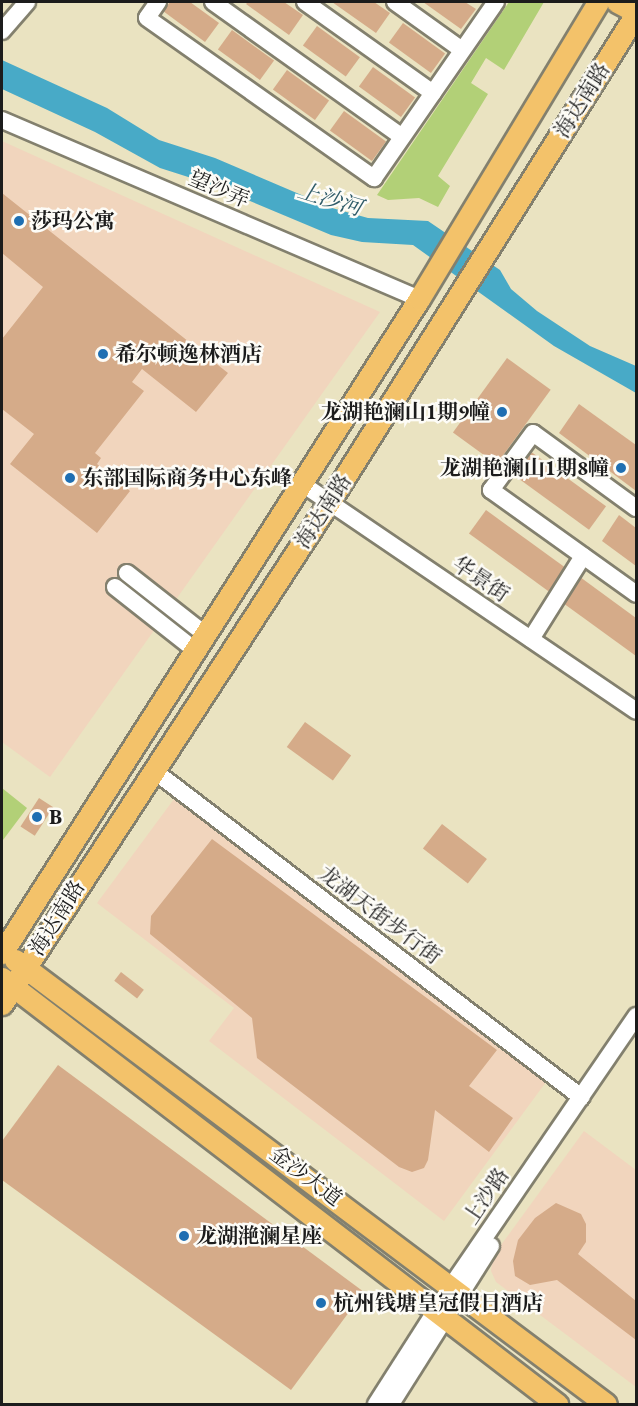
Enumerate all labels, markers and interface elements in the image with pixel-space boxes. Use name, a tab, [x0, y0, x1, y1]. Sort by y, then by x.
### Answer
street label: 海达南路	[549, 58, 615, 142]
street label: 望沙弄	[185, 165, 253, 213]
water label: 上沙河	[295, 177, 365, 221]
place label: 莎玛公寓	[31, 208, 115, 234]
marker: 莎玛公寓	[12, 214, 26, 228]
place label: 希尔顿逸林酒店	[115, 341, 262, 367]
marker: 希尔顿逸林酒店	[96, 347, 110, 361]
place label: 龙湖艳澜山1期9幢	[321, 399, 490, 425]
marker: 龙湖艳澜山1期9幢	[495, 405, 509, 419]
place label: 龙湖艳澜山1期8幢	[440, 455, 609, 481]
marker: 龙湖艳澜山1期8幢	[614, 461, 628, 475]
place label: 东部国际商务中心东峰	[82, 465, 292, 491]
street label: 海达南路	[290, 469, 356, 553]
marker: 东部国际商务中心东峰	[63, 471, 77, 485]
street label: 华景街	[448, 551, 514, 607]
place label: B	[49, 804, 62, 830]
marker: B	[30, 810, 44, 824]
street label: 龙湖天街步行街	[314, 861, 446, 969]
street label: 海达南路	[24, 876, 90, 960]
street label: 金沙大道	[265, 1141, 347, 1211]
street label: 上沙路	[458, 1163, 514, 1229]
place label: 龙湖滟澜星座	[196, 1223, 322, 1249]
marker: 龙湖滟澜星座	[177, 1229, 191, 1243]
place label: 杭州钱塘皇冠假日酒店	[333, 1290, 543, 1316]
marker: 杭州钱塘皇冠假日酒店	[314, 1296, 328, 1310]

